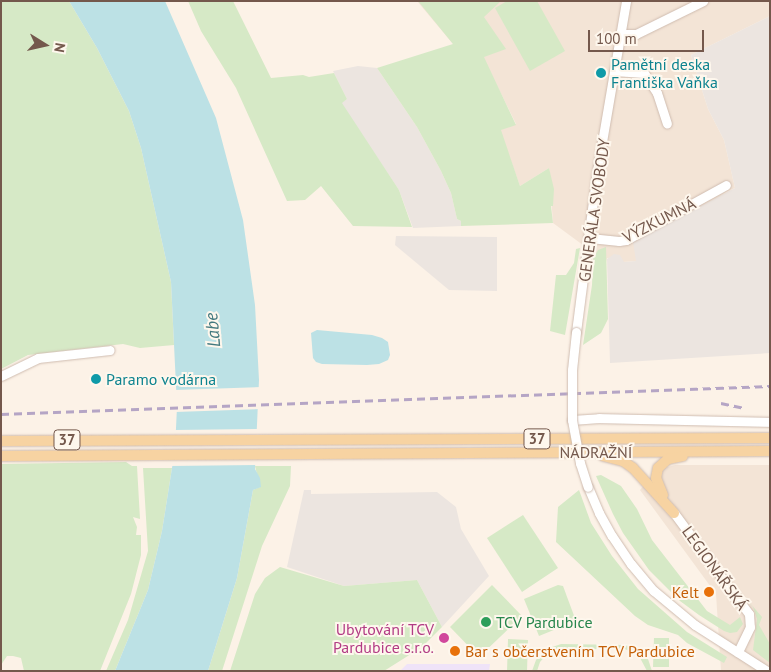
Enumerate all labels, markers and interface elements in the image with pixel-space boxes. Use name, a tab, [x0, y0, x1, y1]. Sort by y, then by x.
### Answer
north arrow	[20, 20, 70, 70]
scale bar	[591, 20, 707, 52]
text: 100 m	[596, 29, 637, 48]
text: N	[50, 42, 69, 54]
place label: Pamětní deska Františka Vaňka	[611, 54, 718, 92]
marker: Pamětní deska Františka Vaňka	[595, 67, 607, 79]
street label: GENERÁLA SVOBODY	[574, 137, 614, 283]
street label: VÝZKUMNÁ	[619, 193, 699, 247]
water label: Labe	[201, 312, 225, 348]
place label: Paramo vodárna	[106, 369, 216, 389]
marker: Paramo vodárna	[90, 373, 102, 385]
road number: 37	[523, 426, 551, 452]
road number: 37	[53, 428, 81, 452]
street label: NÁDRAŽNÍ	[560, 442, 632, 462]
street label: LEGIONÁŘSKÁ	[678, 522, 752, 614]
place label: Kelt	[672, 582, 699, 602]
marker: Kelt	[703, 586, 715, 598]
place label: TCV Pardubice	[496, 612, 593, 632]
marker: TCV Pardubice	[480, 616, 492, 628]
place label: Ubytování TCV Pardubice s.r.o.	[333, 619, 434, 657]
marker: Ubytování TCV Pardubice s.r.o.	[438, 632, 450, 644]
place label: Bar s občerstvením TCV Pardubice	[465, 641, 696, 661]
marker: Bar s občerstvením TCV Pardubice	[449, 645, 461, 657]

